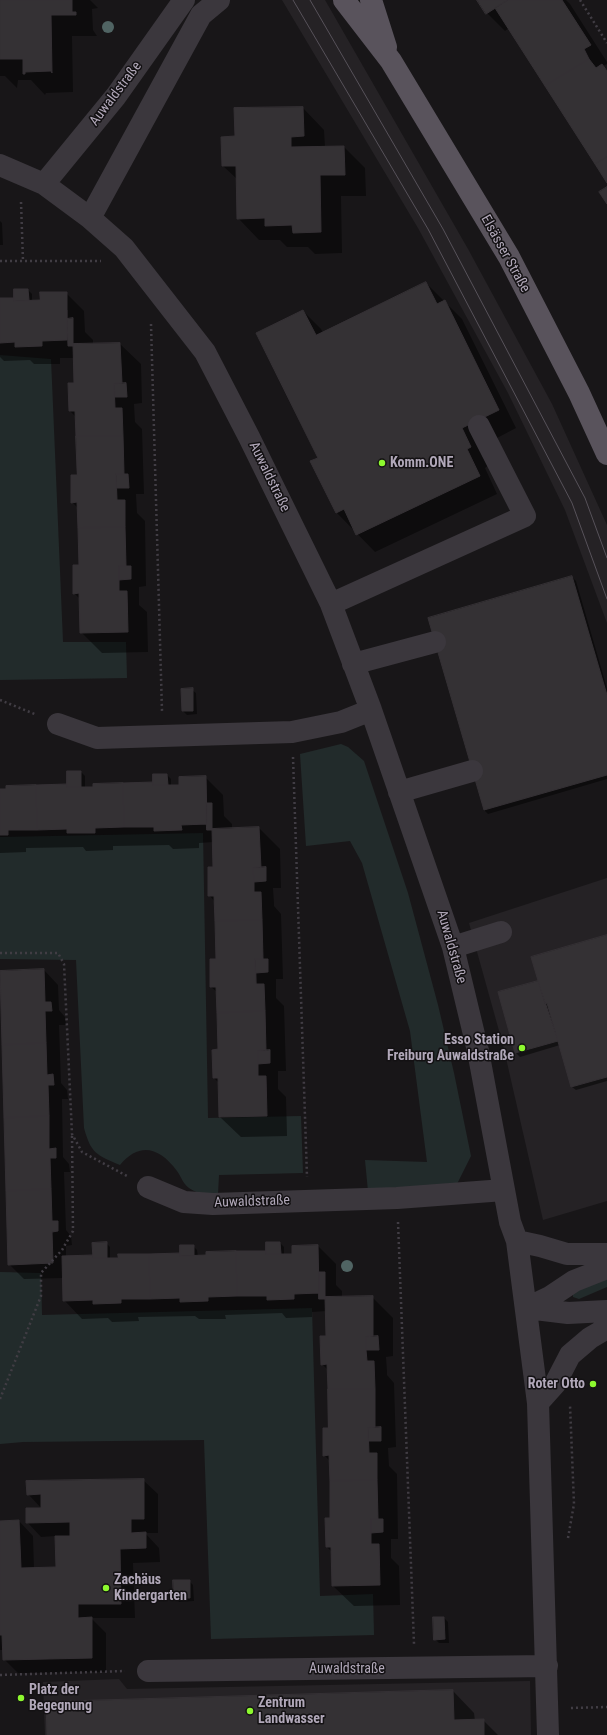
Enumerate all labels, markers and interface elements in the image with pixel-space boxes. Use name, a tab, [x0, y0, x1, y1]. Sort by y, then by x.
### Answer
street label: Auwaldstraße	[86, 59, 146, 129]
street label: Elsässer Straße	[477, 212, 533, 296]
street label: Auwaldstraße	[245, 439, 293, 515]
place label: Komm.ONE	[390, 455, 453, 471]
marker: Komm.ONE	[377, 458, 387, 468]
street label: Auwaldstraße	[432, 908, 470, 986]
place label: Esso Station Freiburg Auwaldstraße	[387, 1032, 514, 1064]
marker: Esso Station Freiburg Auwaldstraße	[517, 1043, 527, 1053]
street label: Auwaldstraße	[214, 1192, 290, 1212]
place label: Roter Otto	[528, 1376, 585, 1392]
marker: Roter Otto	[588, 1379, 598, 1389]
place label: Zachäus Kindergarten	[114, 1572, 187, 1604]
marker: Zachäus Kindergarten	[101, 1583, 111, 1593]
street label: Auwaldstraße	[309, 1661, 385, 1677]
place label: Platz der Begegnung	[29, 1682, 92, 1714]
marker: Platz der Begegnung	[16, 1693, 26, 1703]
place label: Zentrum Landwasser	[258, 1695, 325, 1728]
marker: Zentrum Landwasser	[245, 1706, 255, 1716]

